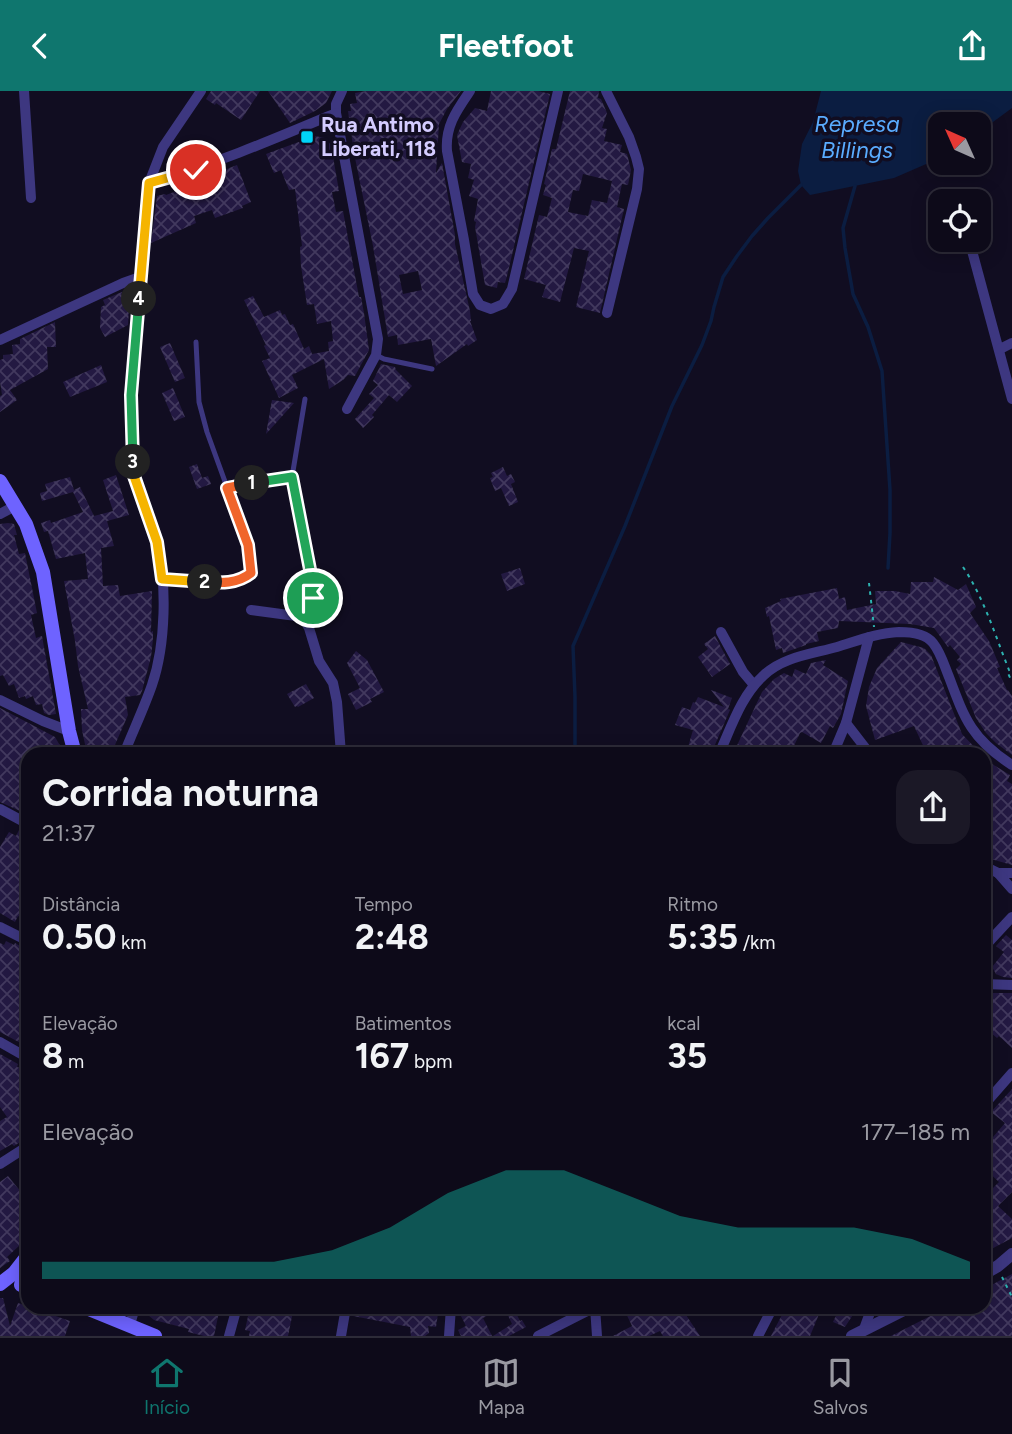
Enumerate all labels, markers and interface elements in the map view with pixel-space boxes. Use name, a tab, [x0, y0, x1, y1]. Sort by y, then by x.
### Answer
icon: back	[21, 27, 59, 65]
text: Fleetfoot	[438, 27, 574, 65]
icon: share	[953, 27, 991, 65]
water label: Represa Billings	[814, 110, 900, 164]
place label: Rua Antimo Liberati, 118	[321, 112, 436, 161]
north arrow	[928, 112, 990, 175]
map controls	[928, 112, 991, 252]
marker: Rua Antimo Liberati, 118	[299, 129, 315, 145]
pin	[166, 140, 226, 200]
icon: check	[177, 151, 215, 189]
button: locate	[928, 189, 991, 252]
pin: 4	[122, 281, 156, 317]
text: 4	[132, 287, 145, 310]
pin: 3	[116, 445, 150, 479]
text: 3	[127, 450, 138, 473]
pin: 1	[234, 465, 270, 501]
text: 1	[247, 471, 256, 494]
pin: 2	[188, 565, 222, 599]
pin	[283, 568, 343, 628]
text: 2	[199, 570, 210, 593]
icon: arrive	[294, 579, 332, 617]
text: Corrida noturna	[42, 770, 319, 816]
button: share	[896, 770, 970, 844]
text: 21:37	[42, 819, 95, 847]
text: Distância	[42, 893, 120, 916]
text: Tempo	[355, 893, 413, 916]
text: Ritmo	[667, 893, 718, 916]
text: 0.50	[42, 916, 116, 958]
text: 2:48	[355, 916, 429, 958]
text: 5:35	[667, 916, 738, 958]
text: km	[116, 931, 146, 954]
text: /km	[738, 931, 775, 954]
text: Elevação	[42, 1012, 118, 1035]
text: Batimentos	[355, 1012, 452, 1035]
text: kcal	[667, 1012, 701, 1035]
text: 8	[42, 1035, 63, 1077]
text: 167	[355, 1035, 409, 1077]
text: 35	[667, 1035, 707, 1077]
text: m	[63, 1050, 84, 1073]
text: bpm	[409, 1050, 452, 1073]
text: Elevação	[42, 1118, 134, 1146]
text: 177–185 m	[861, 1118, 970, 1146]
tab: Início	[144, 1354, 190, 1419]
tab: Mapa	[478, 1354, 525, 1419]
tab: Salvos	[813, 1354, 868, 1419]

